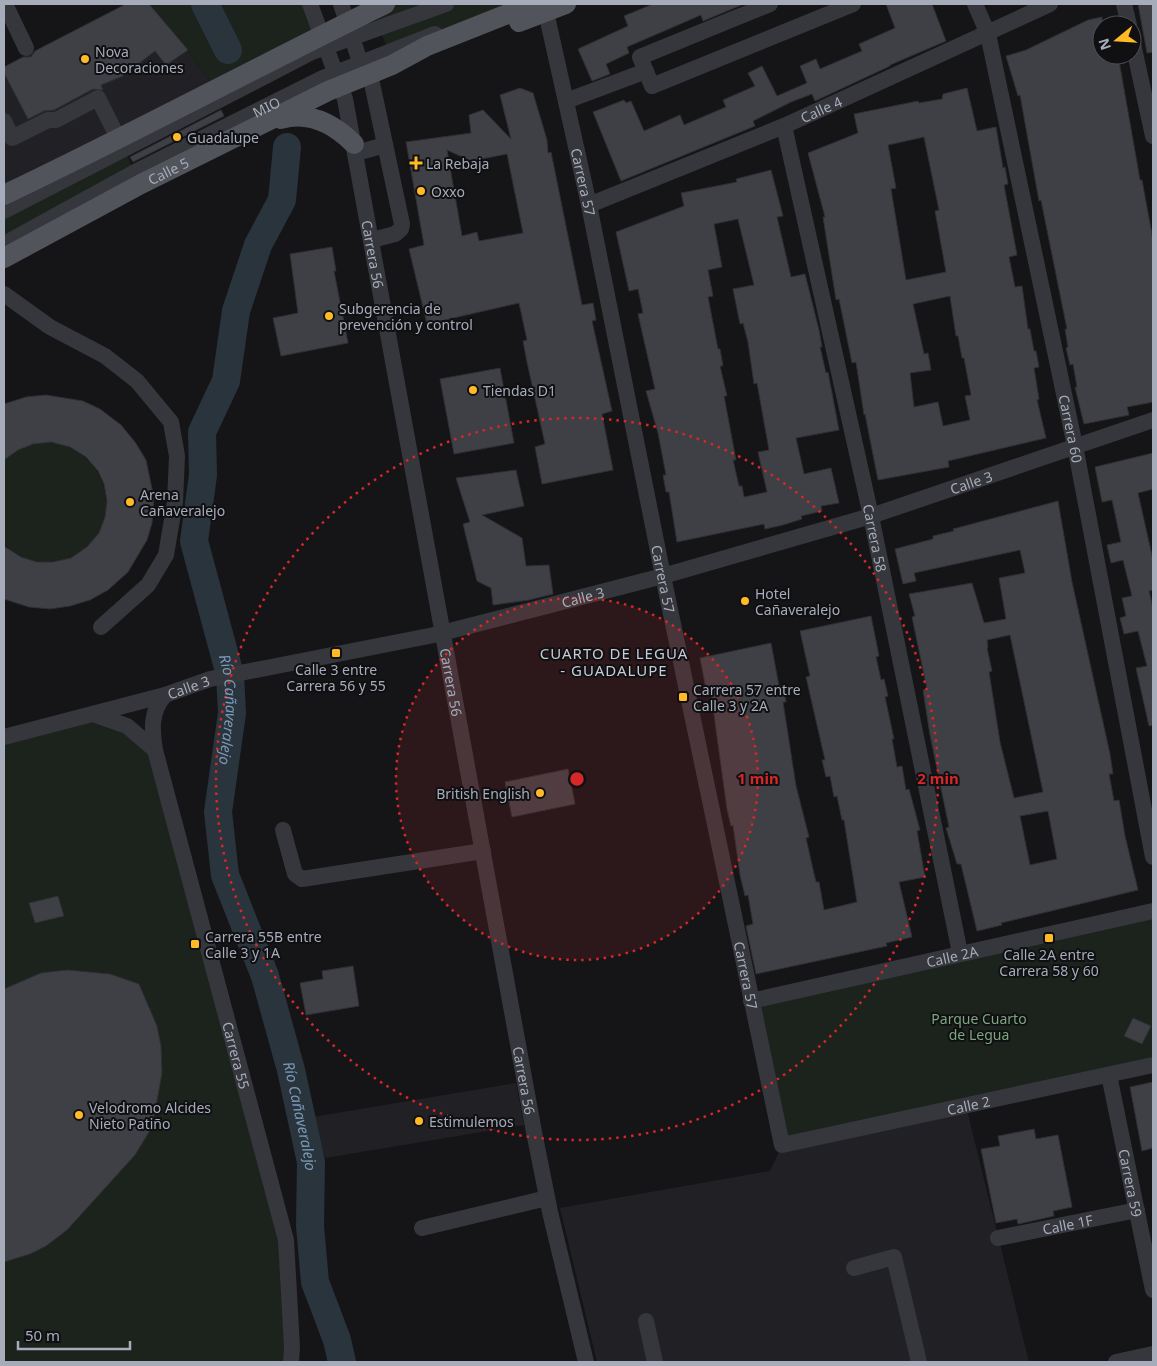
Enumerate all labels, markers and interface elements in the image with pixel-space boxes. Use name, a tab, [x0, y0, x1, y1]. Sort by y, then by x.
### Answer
north arrow	[1092, 15, 1142, 65]
text: N	[1093, 36, 1115, 53]
place label: Nova Decoraciones	[95, 42, 184, 77]
marker: Nova Decoraciones	[79, 53, 91, 65]
street label: Calle 4	[797, 91, 845, 127]
street label: MIO	[249, 92, 283, 121]
place label: Guadalupe	[187, 128, 259, 147]
marker: Guadalupe	[171, 131, 183, 143]
street label: Carrera 57	[567, 146, 600, 217]
street label: Calle 5	[144, 152, 192, 189]
place label: La Rebaja	[426, 154, 489, 173]
marker: La Rebaja	[410, 157, 422, 169]
place label: Oxxo	[431, 182, 465, 201]
marker: Oxxo	[415, 185, 427, 197]
street label: Carrera 56	[358, 219, 389, 290]
place label: Subgerencia de prevención y control	[339, 299, 473, 334]
marker: Subgerencia de prevención y control	[323, 310, 335, 322]
place label: Tiendas D1	[483, 381, 556, 400]
marker: Tiendas D1	[467, 384, 479, 396]
street label: Carrera 60	[1055, 393, 1087, 464]
street label: Calle 3	[947, 466, 995, 498]
place label: Arena Cañaveralejo	[140, 485, 225, 520]
marker: Arena Cañaveralejo	[124, 496, 136, 508]
street label: Carrera 58	[859, 502, 892, 574]
street label: Carrera 57	[648, 543, 680, 615]
street label: Calle 3	[559, 582, 606, 611]
place label: Hotel Cañaveralejo	[755, 584, 840, 619]
marker: Hotel Cañaveralejo	[739, 595, 751, 607]
district label: CUARTO DE LEGUA - GUADALUPE	[540, 643, 688, 680]
street label: Carrera 56	[436, 646, 467, 718]
marker: Calle 3 entre Carrera 56 y 55	[330, 647, 342, 659]
water label: Río Cañaveralejo	[215, 652, 242, 766]
place label: Calle 3 entre Carrera 56 y 55	[286, 660, 386, 695]
street label: Calle 3	[164, 671, 212, 703]
place label: Carrera 57 entre Calle 3 y 2A	[693, 680, 801, 715]
marker: Carrera 57 entre Calle 3 y 2A	[677, 691, 689, 703]
text: 1 min	[737, 768, 779, 788]
text: 2 min	[917, 768, 959, 788]
centre of rings	[568, 770, 586, 788]
place label: British English	[436, 784, 530, 803]
marker: British English	[534, 787, 546, 799]
place label: Carrera 55B entre Calle 3 y 1A	[205, 927, 322, 962]
marker: Calle 2A entre Carrera 58 y 60	[1043, 932, 1055, 944]
marker: Carrera 55B entre Calle 3 y 1A	[189, 938, 201, 950]
street label: Carrera 57	[730, 940, 763, 1011]
street label: Calle 2A	[924, 941, 980, 971]
place label: Calle 2A entre Carrera 58 y 60	[999, 945, 1099, 980]
park label: Parque Cuarto de Legua	[931, 1009, 1027, 1044]
street label: Carrera 55	[218, 1019, 255, 1091]
street label: Carrera 56	[509, 1045, 540, 1116]
water label: Río Cañaveralejo	[279, 1059, 321, 1171]
street label: Calle 2	[945, 1091, 992, 1119]
place label: Velodromo Alcides Nieto Patiño	[89, 1098, 211, 1133]
marker: Velodromo Alcides Nieto Patiño	[73, 1109, 85, 1121]
place label: Estimulemos	[429, 1112, 514, 1131]
marker: Estimulemos	[413, 1115, 425, 1127]
street label: Carrera 59	[1115, 1147, 1147, 1218]
street label: Calle 1F	[1041, 1210, 1094, 1238]
scale bar	[18, 1318, 130, 1350]
text: 50 m	[25, 1325, 60, 1345]

